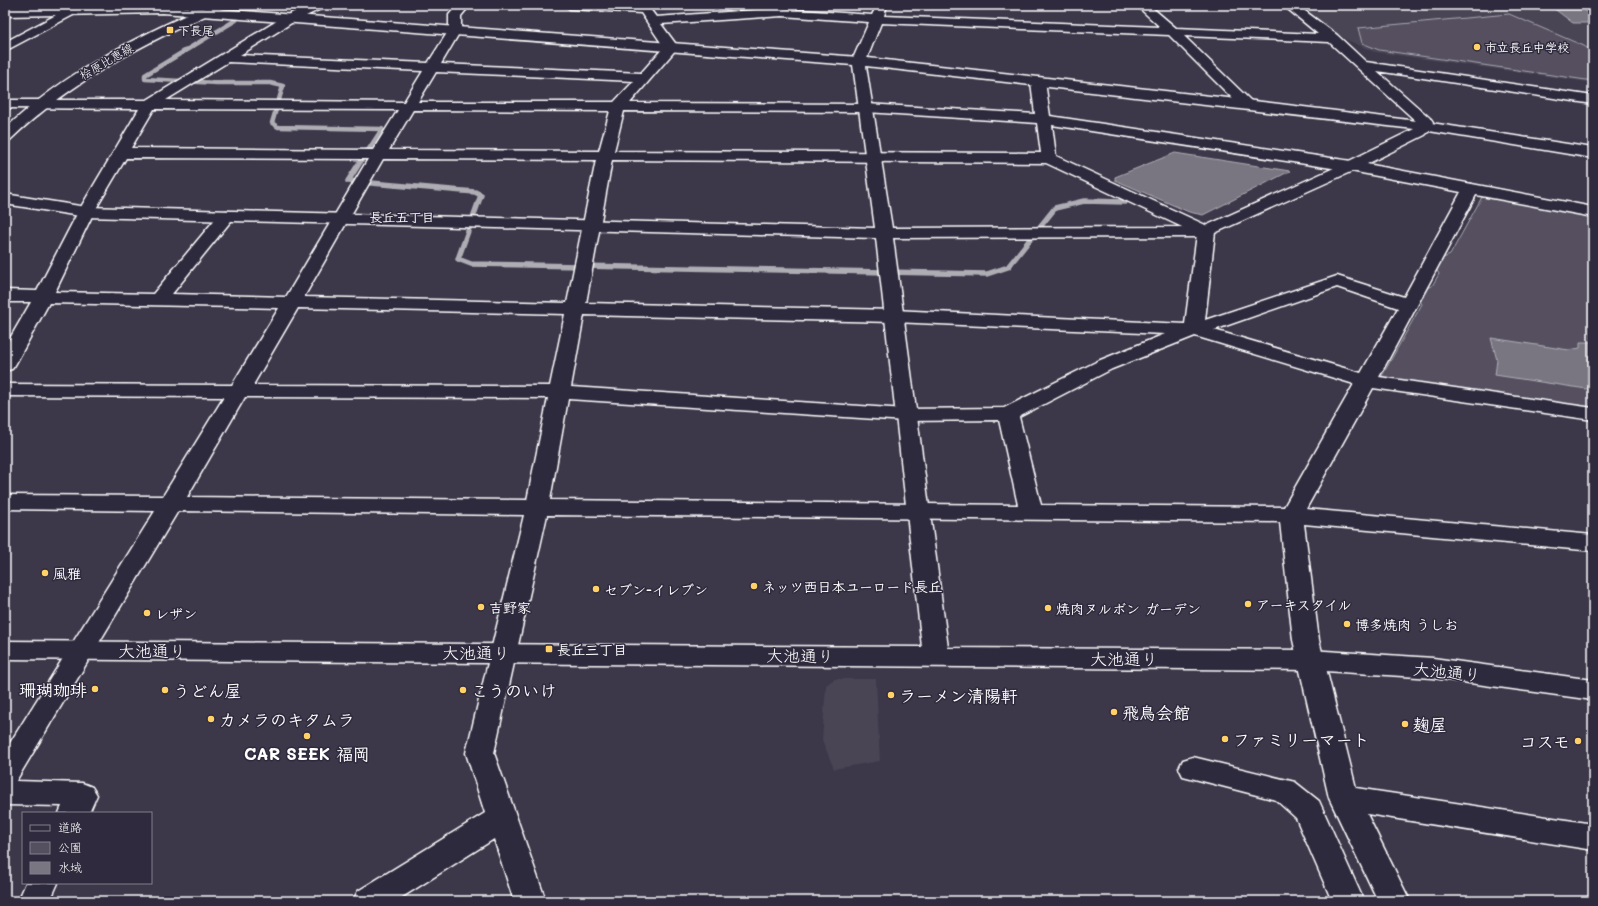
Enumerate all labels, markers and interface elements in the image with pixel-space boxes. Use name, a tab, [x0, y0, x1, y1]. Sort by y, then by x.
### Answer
place label: 下長尾	[178, 22, 214, 38]
marker: 下長尾	[165, 25, 175, 35]
street label: 桧原比恵線	[76, 39, 136, 83]
place label: 市立長丘中学校	[1485, 39, 1569, 55]
marker: 市立長丘中学校	[1472, 42, 1482, 52]
district label: 長丘五丁目	[369, 208, 435, 225]
place label: 風雅	[53, 564, 81, 583]
marker: 風雅	[40, 568, 50, 578]
place label: ネッツ西日本ユーロード長丘	[762, 577, 942, 596]
place label: セブン-イレブン	[604, 580, 708, 599]
marker: ネッツ西日本ユーロード長丘	[749, 581, 759, 591]
marker: セブン-イレブン	[591, 584, 601, 594]
place label: アーキスタイル	[1256, 595, 1352, 614]
place label: 吉野家	[489, 598, 531, 617]
place label: 焼肉ヌルボン ガーデン	[1056, 599, 1201, 618]
marker: アーキスタイル	[1243, 599, 1253, 609]
marker: 吉野家	[476, 602, 486, 612]
marker: 焼肉ヌルボン ガーデン	[1043, 603, 1053, 613]
place label: レザン	[155, 604, 197, 623]
marker: レザン	[142, 608, 152, 618]
place label: 博多焼肉 うしお	[1355, 615, 1458, 634]
marker: 博多焼肉 うしお	[1342, 619, 1352, 629]
street label: 大池通り	[118, 639, 186, 661]
place label: 長丘三丁目	[557, 640, 627, 659]
street label: 大池通り	[442, 641, 510, 663]
street label: 大池通り	[766, 643, 834, 667]
marker: 長丘三丁目	[544, 644, 554, 654]
street label: 大池通り	[1090, 647, 1158, 669]
street label: 大池通り	[1412, 657, 1482, 685]
place label: 珊瑚珈琲	[19, 678, 87, 700]
place label: うどん屋	[173, 679, 242, 701]
place label: こうのいけ	[471, 679, 557, 701]
marker: 珊瑚珈琲	[90, 684, 100, 694]
place label: ラーメン清陽軒	[899, 684, 1018, 706]
marker: うどん屋	[160, 685, 170, 695]
marker: こうのいけ	[458, 685, 468, 695]
marker: ラーメン清陽軒	[886, 690, 896, 700]
place label: 飛鳥会館	[1122, 701, 1190, 723]
marker: 飛鳥会館	[1109, 707, 1119, 717]
place label: カメラのキタムラ	[219, 708, 355, 730]
place label: 麹屋	[1413, 713, 1447, 735]
marker: カメラのキタムラ	[206, 714, 216, 724]
marker: 麹屋	[1400, 719, 1410, 729]
place label: ファミリーマート	[1233, 728, 1370, 750]
place label: コスモ	[1520, 730, 1570, 752]
marker: CAR SEEK 福岡	[302, 731, 312, 741]
marker: ファミリーマート	[1220, 734, 1230, 744]
marker: コスモ	[1573, 736, 1583, 746]
place label: CAR SEEK 福岡	[244, 742, 370, 764]
legend	[22, 812, 152, 884]
text: 道路	[58, 819, 82, 835]
text: 公園	[58, 839, 82, 855]
text: 水域	[58, 859, 82, 875]

